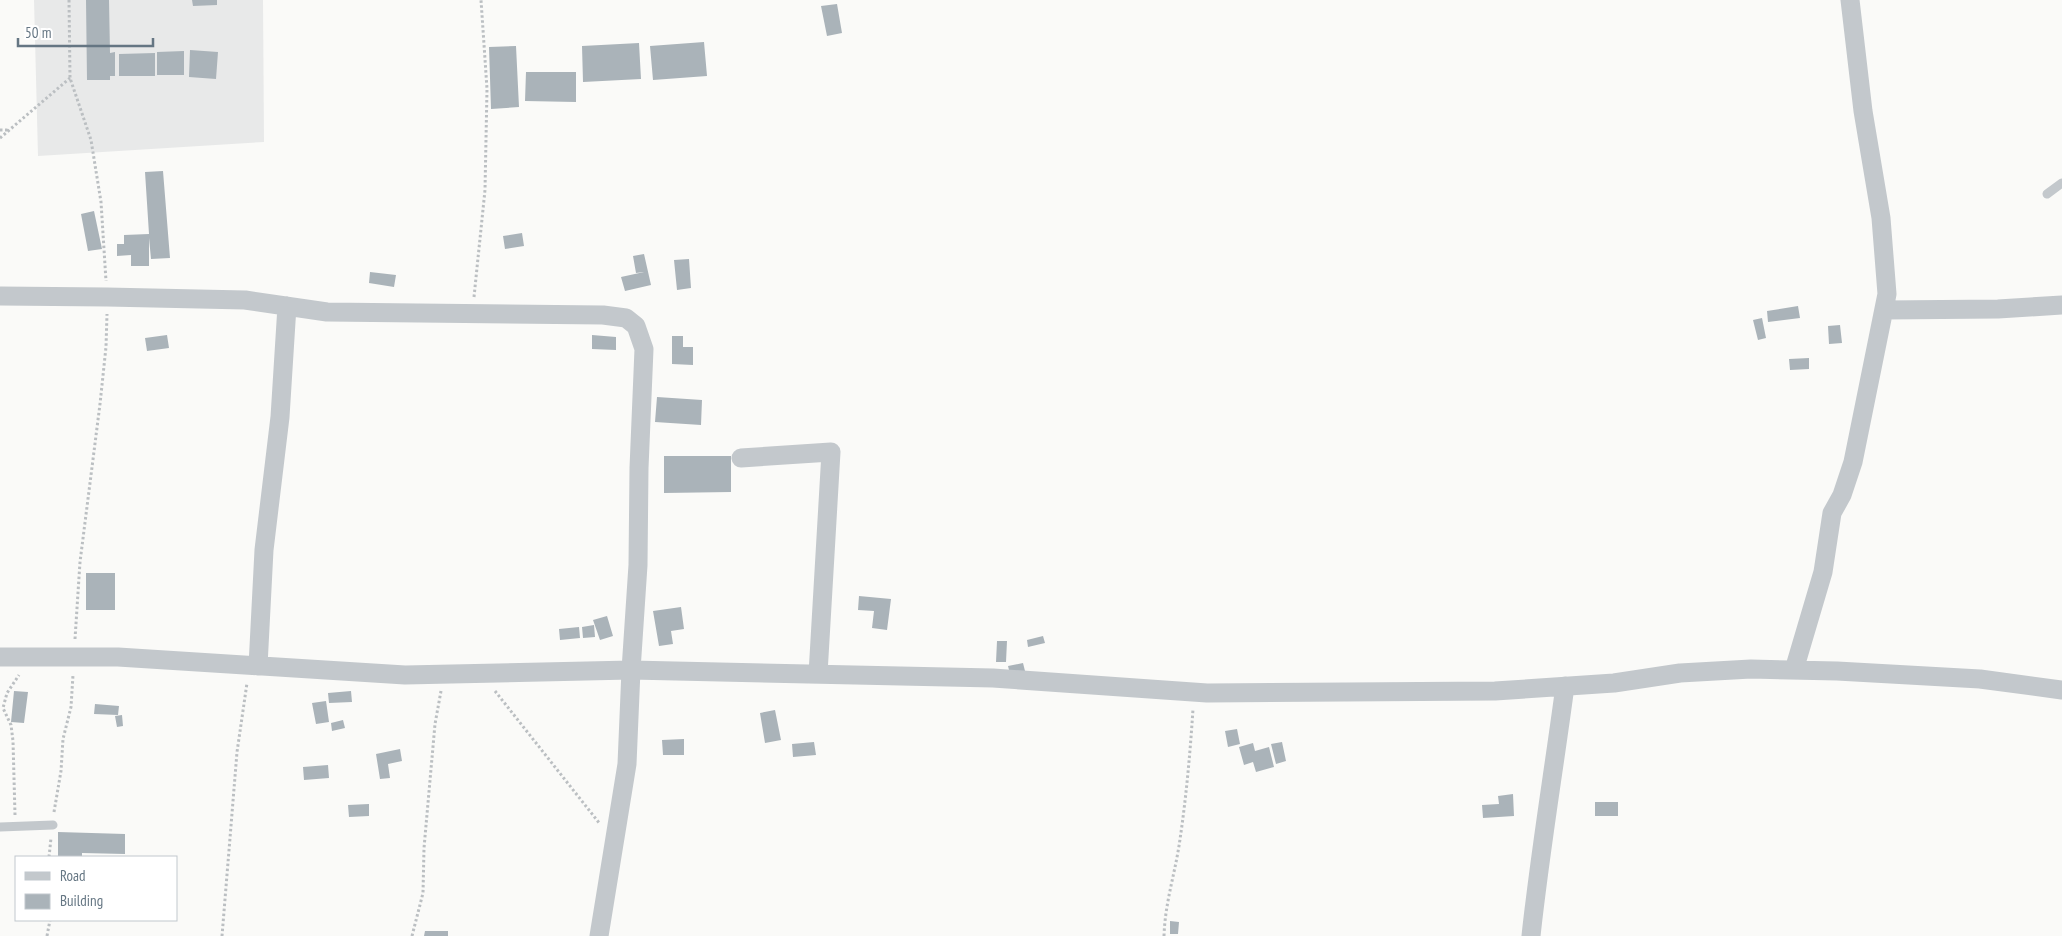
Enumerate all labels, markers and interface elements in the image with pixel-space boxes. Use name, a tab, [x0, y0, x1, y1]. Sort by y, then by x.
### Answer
scale bar	[18, 15, 152, 47]
text: 50 m	[25, 23, 51, 42]
legend	[15, 856, 178, 921]
text: Road	[60, 866, 86, 885]
text: Building	[60, 891, 103, 910]

